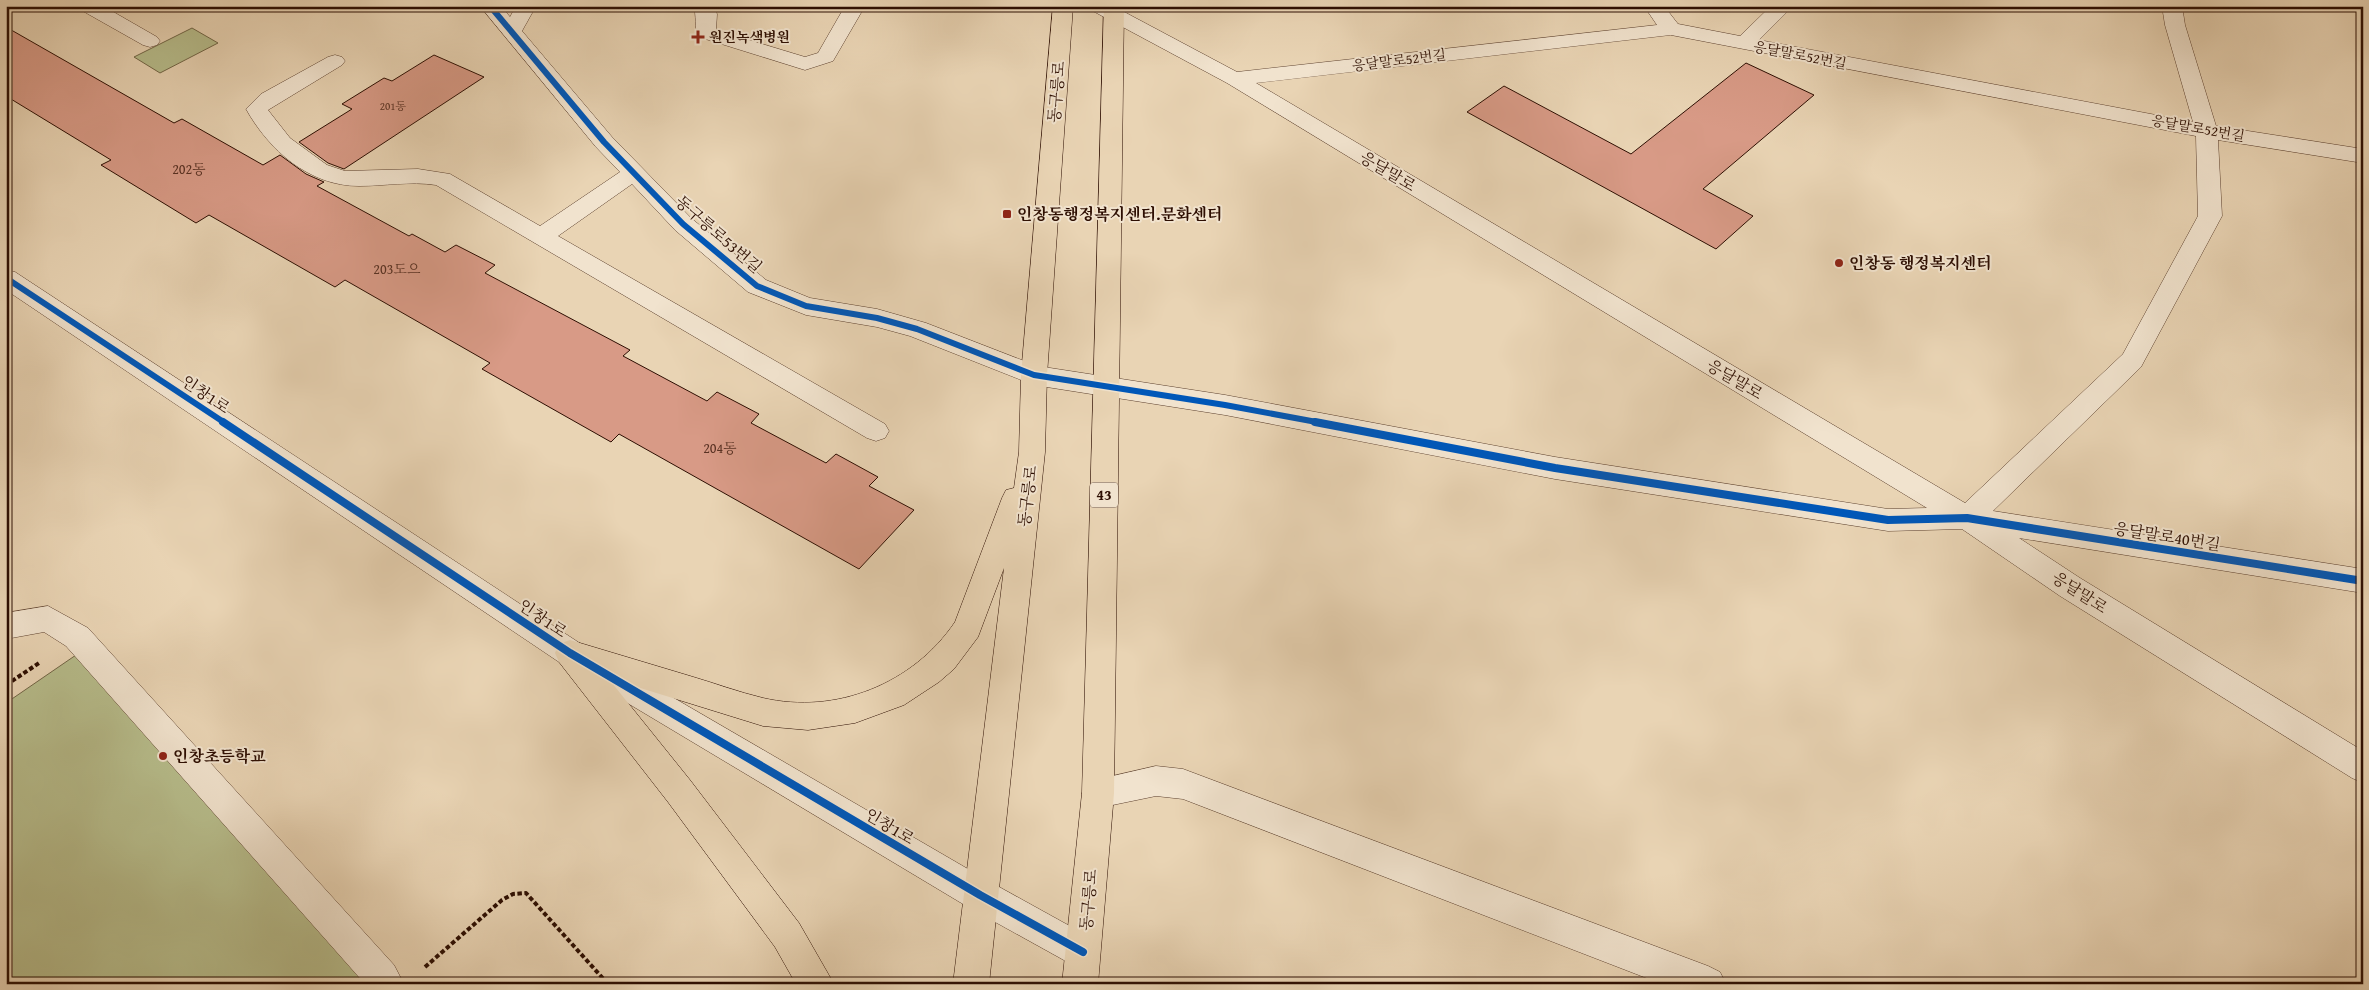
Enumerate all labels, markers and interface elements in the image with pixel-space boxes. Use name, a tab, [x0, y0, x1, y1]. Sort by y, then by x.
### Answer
place label: 원진녹색병원	[709, 27, 790, 47]
marker: 원진녹색병원	[691, 30, 705, 44]
street label: 응달말로52번길	[1752, 36, 1848, 74]
street label: 응달말로52번길	[1351, 44, 1447, 76]
street label: 동구릉로	[1041, 60, 1071, 124]
house number: 201동	[380, 98, 407, 114]
street label: 응달말로52번길	[2150, 110, 2246, 146]
street label: 응달말로	[1355, 145, 1421, 197]
house number: 202동	[172, 159, 206, 179]
street label: 동구릉로53번길	[670, 189, 768, 279]
place label: 인창동행정복지센터.문화센터	[1017, 202, 1222, 226]
marker: 인창동행정복지센터.문화센터	[1001, 208, 1013, 220]
place label: 인창동 행정복지센터	[1849, 251, 1992, 275]
marker: 인창동 행정복지센터	[1833, 257, 1845, 269]
house number: 203도으	[373, 259, 421, 279]
street label: 응달말로	[1702, 353, 1768, 405]
street label: 인창1로	[177, 369, 236, 419]
house number: 204동	[703, 438, 737, 458]
street label: 동구릉로	[1011, 463, 1043, 528]
road number: 43	[1090, 482, 1118, 508]
street label: 응달말로40번길	[2112, 516, 2222, 556]
street label: 응달말로	[2048, 565, 2113, 619]
street label: 인창1로	[514, 593, 573, 643]
place label: 인창초등학교	[173, 744, 266, 768]
marker: 인창초등학교	[157, 750, 169, 762]
street label: 인창1로	[861, 802, 920, 850]
street label: 동구릉로	[1073, 868, 1103, 932]

